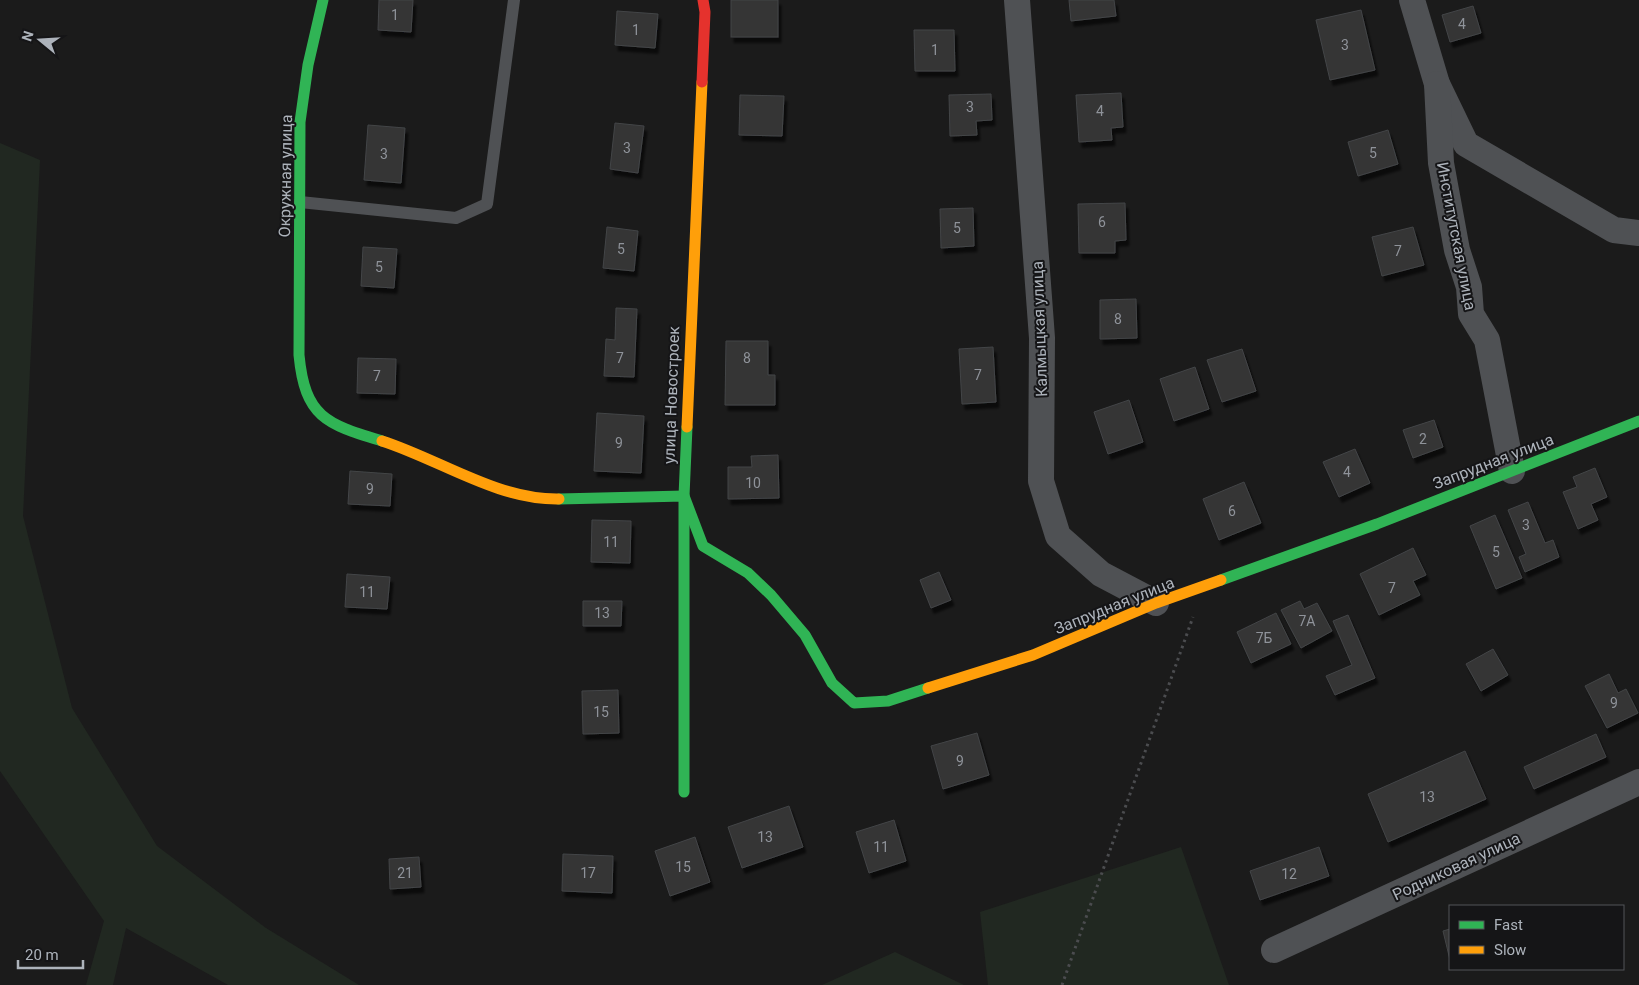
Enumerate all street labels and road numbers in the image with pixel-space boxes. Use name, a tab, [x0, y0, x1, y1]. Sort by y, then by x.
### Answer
street label: Окружная улица	[275, 114, 296, 238]
street label: Институтская улица	[1433, 160, 1480, 312]
street label: Калмыцкая улица	[1028, 261, 1051, 397]
street label: улица Новостроек	[660, 325, 683, 464]
street label: Запрудная улица	[1430, 430, 1556, 493]
street label: Запрудная улица	[1051, 573, 1177, 638]
street label: Родниковая улица	[1389, 829, 1523, 904]

